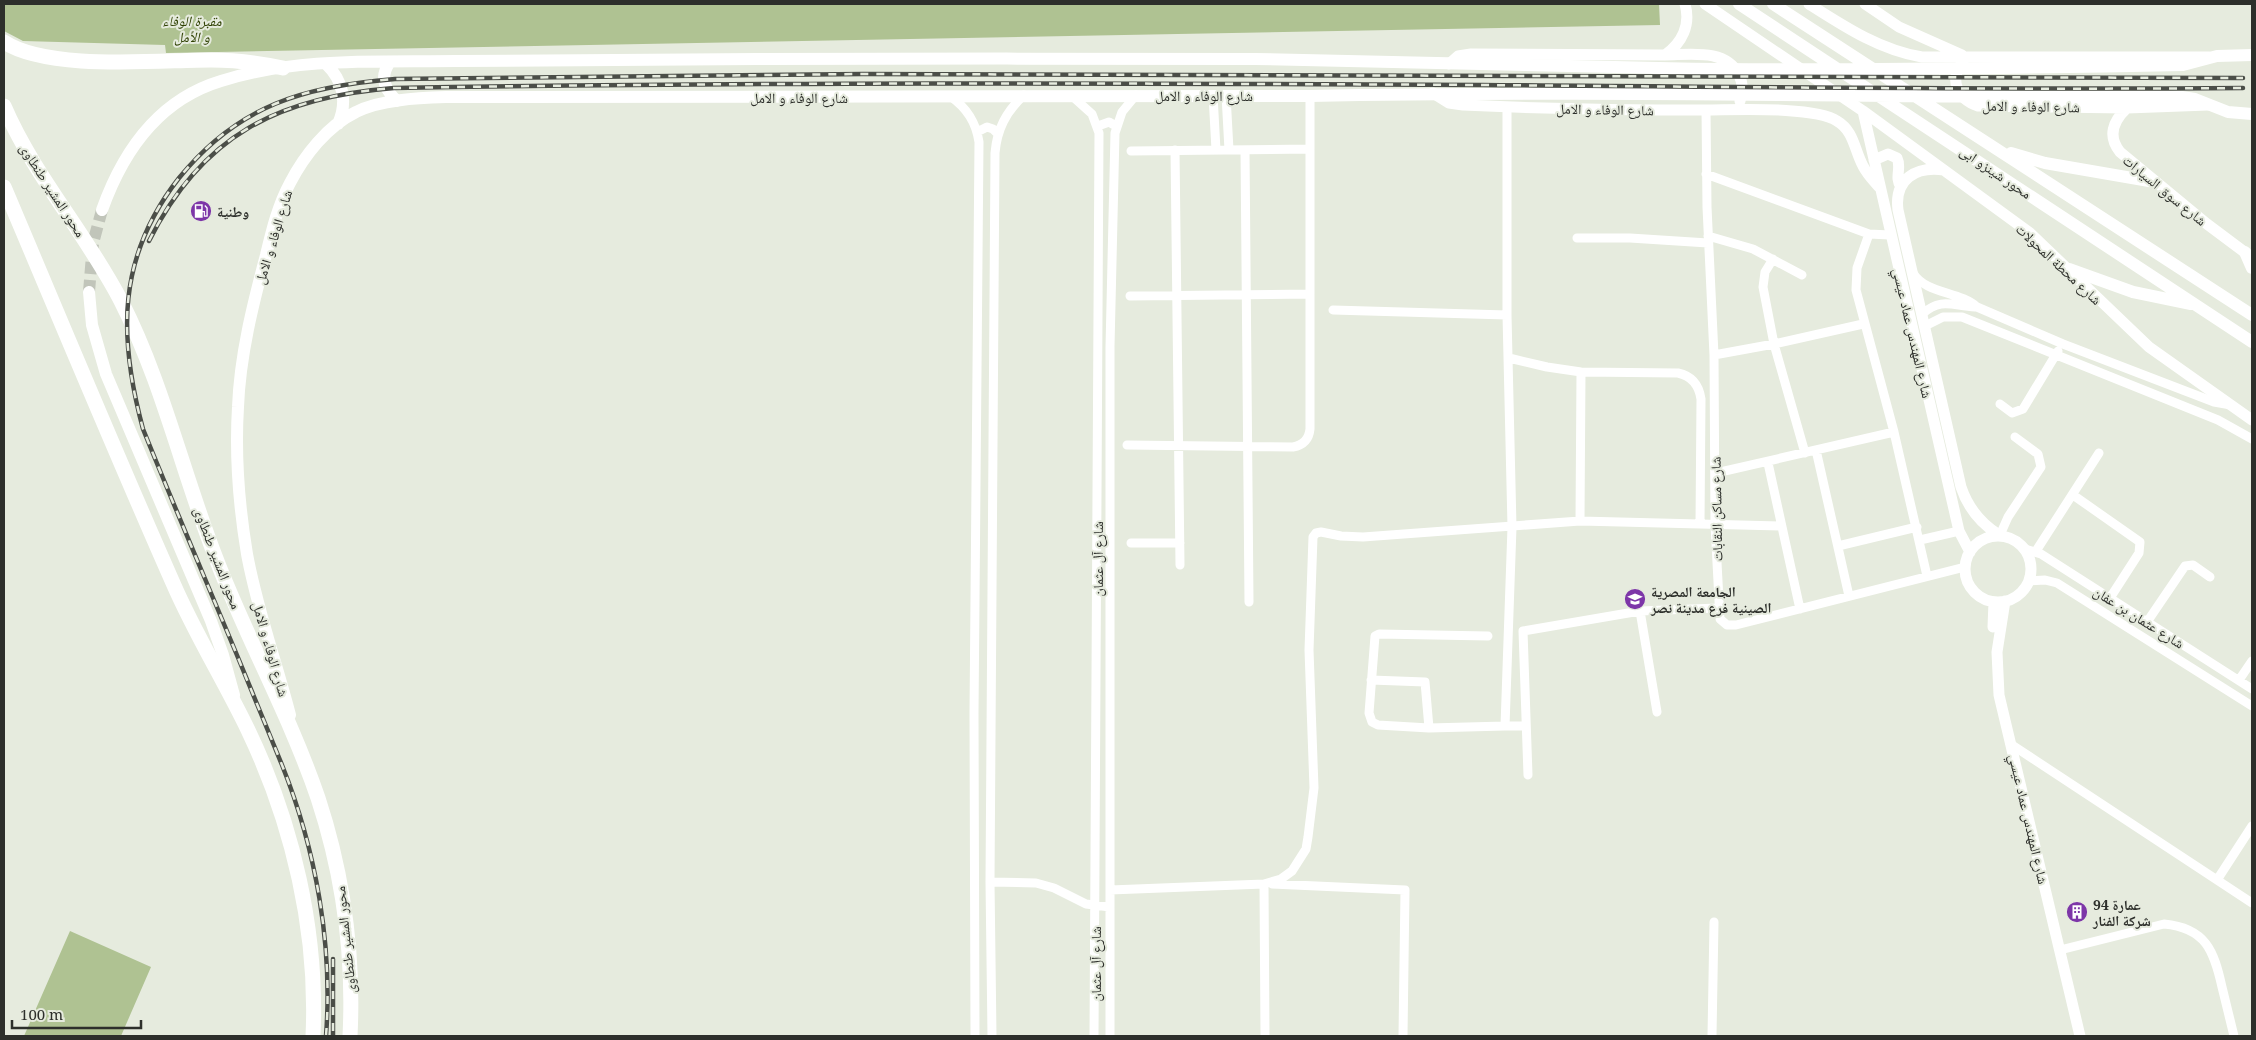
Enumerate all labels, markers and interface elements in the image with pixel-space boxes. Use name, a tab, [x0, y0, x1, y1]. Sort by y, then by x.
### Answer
park label: مقبرة الوفاء و الأمل	[162, 11, 222, 46]
street label: شارع الوفاء و الامل	[1155, 86, 1253, 106]
street label: شارع الوفاء و الامل	[750, 88, 848, 108]
street label: شارع الوفاء و الامل	[1982, 96, 2080, 117]
street label: شارع الوفاء و الامل	[1556, 99, 1654, 120]
street label: محور المشير طنطاوى	[16, 140, 90, 240]
street label: محور شينزو ابى	[1957, 141, 2035, 203]
street label: شارع سوق السيارات	[2119, 150, 2211, 230]
street label: شارع الوفاء و الامل	[250, 187, 297, 287]
fuel station icon: وطنية	[189, 199, 213, 223]
place label: وطنية	[217, 202, 249, 221]
street label: شارع محطة المحولات	[2011, 219, 2106, 309]
street label: شارع المهندس عماد عيسي	[1886, 266, 1937, 401]
street label: شارع مساكن النقابات	[1706, 456, 1727, 561]
street label: محور المشير طنطاوى	[190, 504, 246, 612]
street label: شارع آل عثمان	[1088, 521, 1108, 597]
place label: الجامعة المصرية الصينية فرع مدينة نصر	[1650, 582, 1772, 617]
street label: شارع عثمان بن عفان	[2090, 582, 2188, 653]
school or university icon: الجامعة المصرية الصينية فرع مدينة نصر	[1623, 587, 1647, 611]
street label: شارع الوفاء و الامل	[247, 599, 294, 699]
street label: شارع المهندس عماد عيسي	[2002, 752, 2053, 887]
street label: محور المشير طنطاوى	[330, 885, 360, 995]
place label: عمارة 94 شركة الفنار	[2092, 895, 2151, 930]
building icon: عمارة 94 شركة الفنار	[2065, 900, 2089, 924]
street label: شارع آل عثمان	[1086, 926, 1106, 1002]
scale bar	[12, 998, 141, 1030]
text: 100 m	[20, 1004, 63, 1024]

